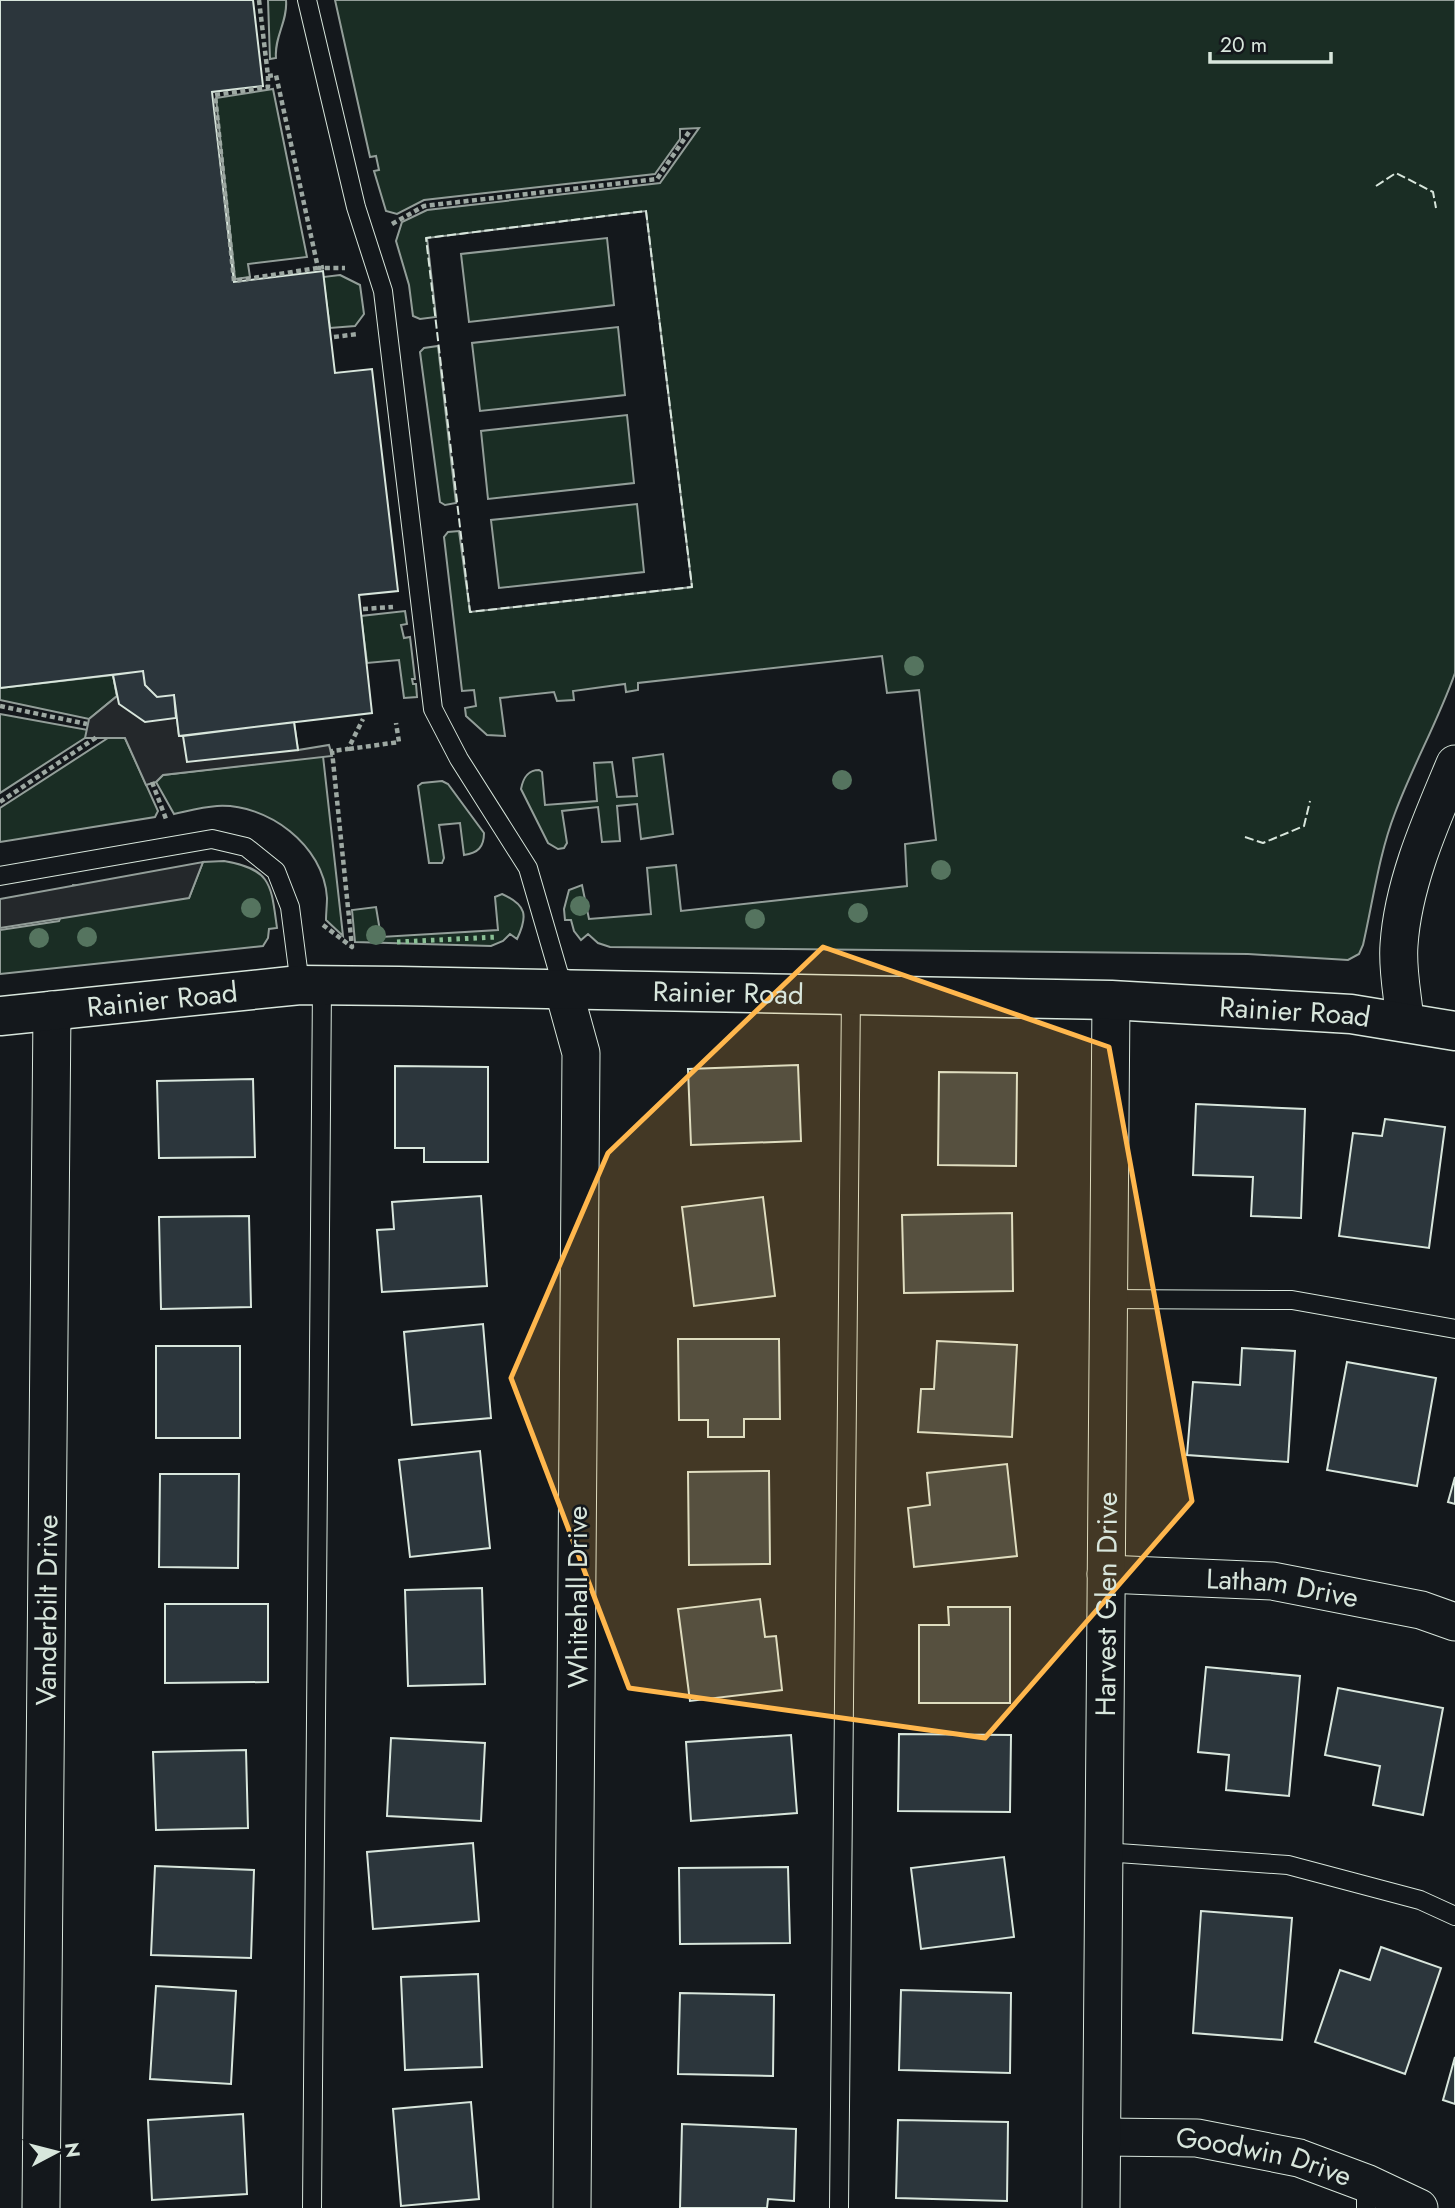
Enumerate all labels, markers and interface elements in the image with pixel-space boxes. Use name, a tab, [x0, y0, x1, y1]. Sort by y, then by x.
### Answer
scale bar	[1210, 21, 1331, 65]
text: 20 m	[1220, 30, 1267, 60]
street label: Rainier Road	[652, 970, 804, 1014]
street label: Rainier Road	[85, 971, 239, 1027]
street label: Rainier Road	[1218, 986, 1374, 1037]
street label: Harvest Glen Drive	[1085, 1492, 1127, 1717]
street label: Whitehall Drive	[557, 1506, 598, 1688]
street label: Vanderbilt Drive	[25, 1514, 68, 1706]
street label: Latham Drive	[1205, 1558, 1362, 1618]
north arrow	[21, 2117, 91, 2187]
street label: Goodwin Drive	[1176, 2117, 1358, 2196]
text: N	[58, 2141, 87, 2159]

